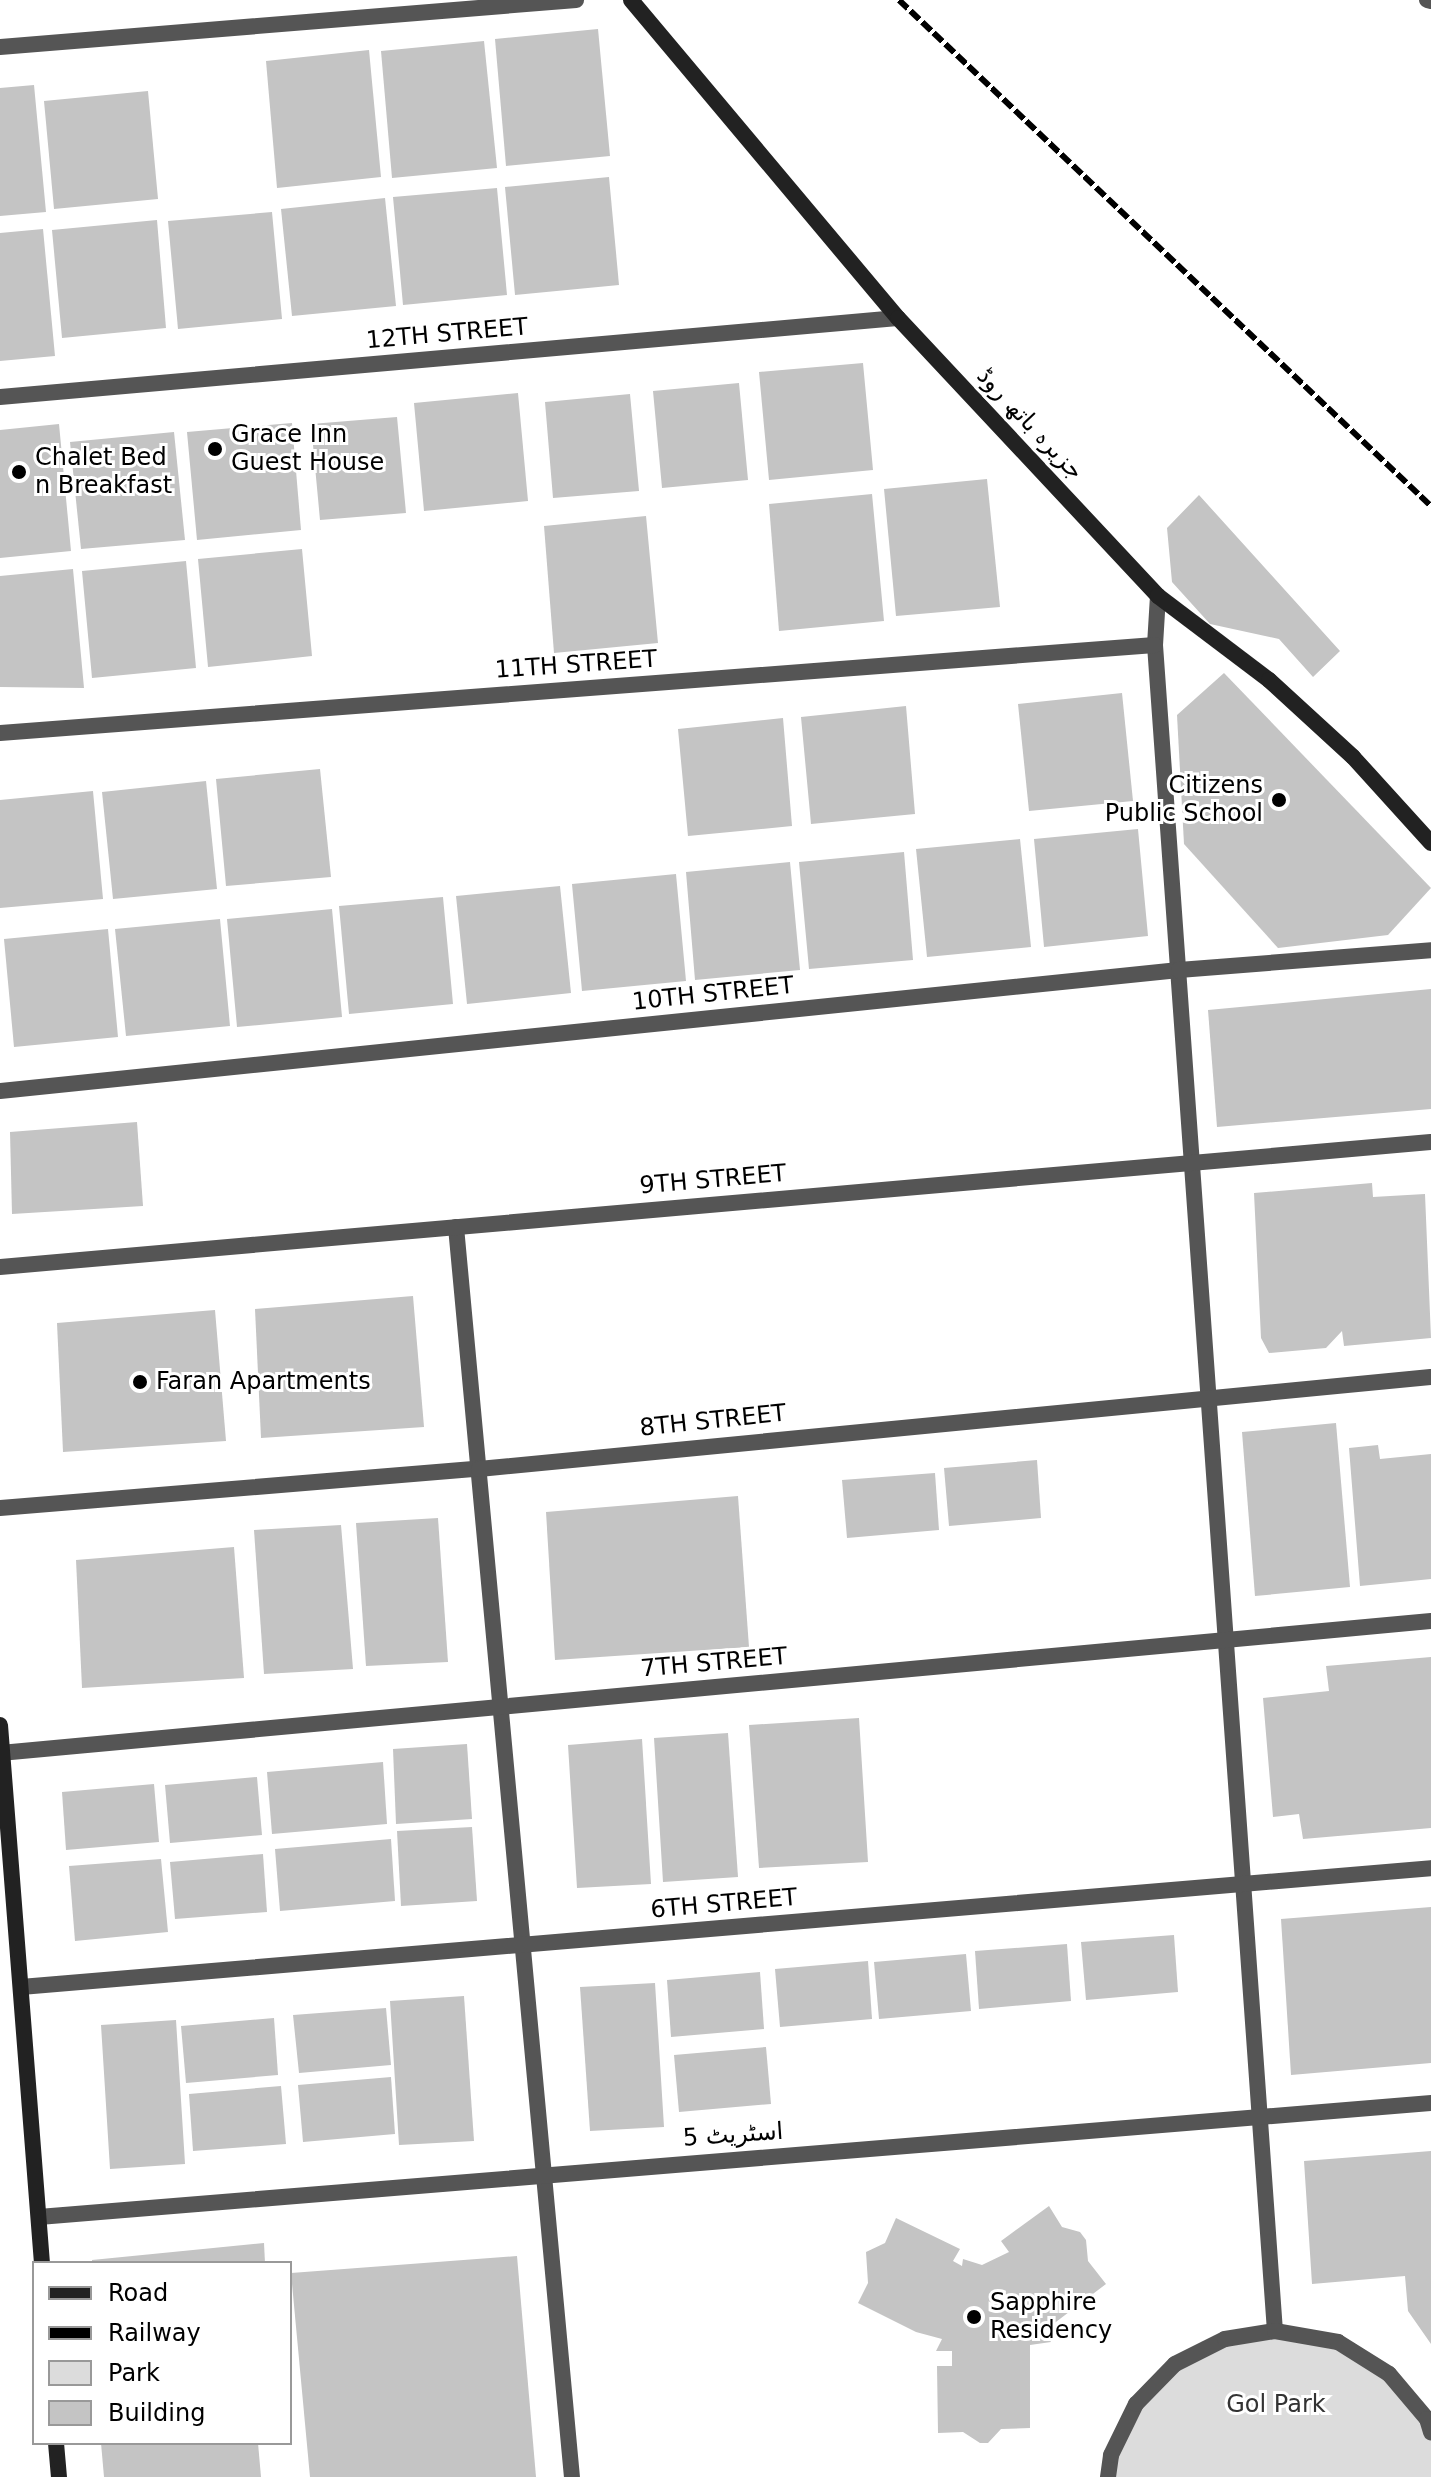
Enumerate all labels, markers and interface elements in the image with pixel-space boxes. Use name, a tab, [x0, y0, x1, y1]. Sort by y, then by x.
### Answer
street label: 12TH STREET	[365, 313, 529, 355]
street label: جزیرہ باتھ روڈ	[971, 362, 1089, 486]
place label: Grace Inn Guest House	[231, 421, 384, 477]
marker: Grace Inn Guest House	[206, 440, 224, 458]
place label: Chalet Bed n Breakfast	[35, 444, 172, 500]
marker: Chalet Bed n Breakfast	[10, 463, 28, 481]
street label: 11TH STREET	[494, 645, 658, 685]
place label: Citizens Public School	[1105, 772, 1263, 828]
marker: Citizens Public School	[1270, 791, 1288, 809]
street label: 10TH STREET	[631, 971, 795, 1017]
street label: 9TH STREET	[638, 1159, 788, 1201]
place label: Faran Apartments	[156, 1368, 371, 1396]
marker: Faran Apartments	[131, 1373, 149, 1391]
street label: 8TH STREET	[638, 1399, 788, 1443]
street label: 7TH STREET	[639, 1642, 789, 1684]
street label: 6TH STREET	[649, 1883, 799, 1925]
street label: اسٹریٹ 5	[682, 2117, 784, 2153]
legend	[32, 2261, 292, 2445]
text: Road	[108, 2279, 168, 2307]
place label: Sapphire Residency	[990, 2289, 1112, 2345]
marker: Sapphire Residency	[965, 2308, 983, 2326]
text: Railway	[108, 2319, 201, 2347]
text: Park	[108, 2359, 160, 2387]
park label: Gol Park	[1226, 2391, 1326, 2419]
text: Building	[108, 2399, 205, 2427]

